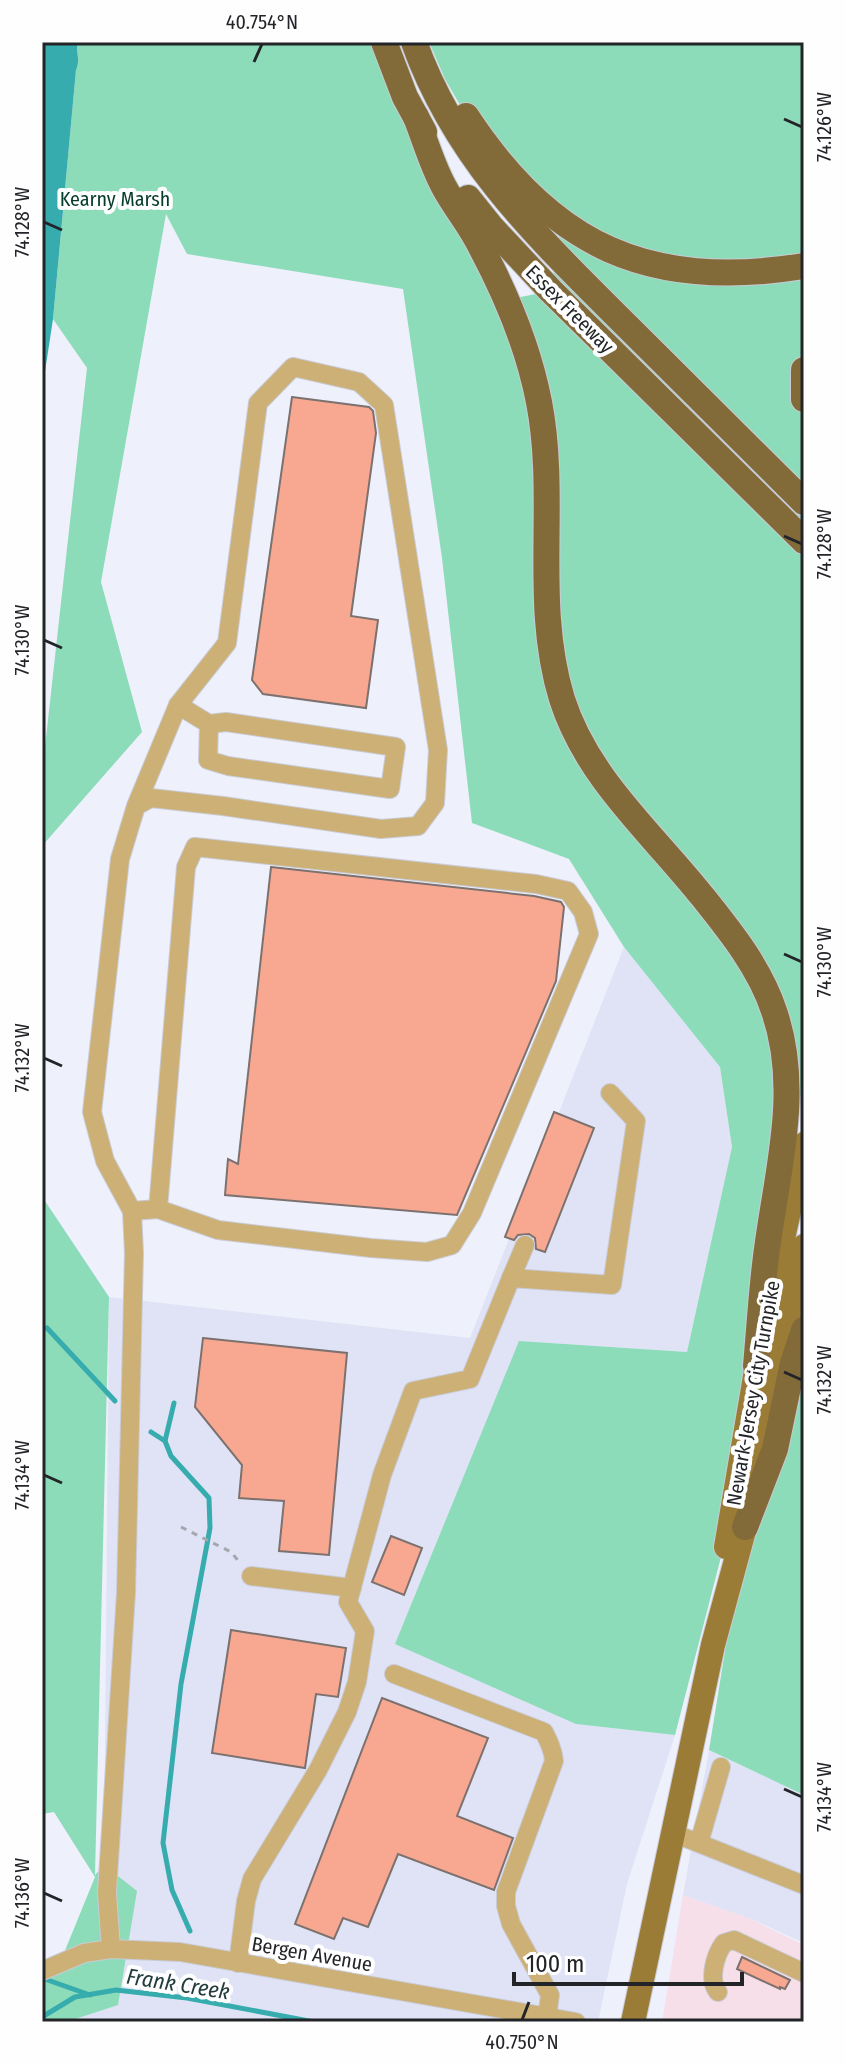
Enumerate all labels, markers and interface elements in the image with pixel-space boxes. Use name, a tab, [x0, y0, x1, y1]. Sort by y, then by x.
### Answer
text: 40.754°N	[226, 10, 298, 34]
text: 74.126°W	[812, 92, 836, 162]
text: 74.128°W	[10, 187, 34, 257]
park label: Kearny Marsh	[60, 187, 170, 211]
street label: Essex Freeway	[521, 260, 619, 358]
text: 74.128°W	[812, 509, 836, 579]
text: 74.130°W	[10, 605, 34, 675]
text: 74.130°W	[812, 927, 836, 997]
text: 74.132°W	[10, 1023, 34, 1093]
street label: Newark-Jersey City Turnpike	[721, 1279, 785, 1507]
text: 74.132°W	[812, 1345, 836, 1415]
text: 74.134°W	[10, 1440, 34, 1510]
text: 74.134°W	[812, 1762, 836, 1832]
text: 74.136°W	[10, 1858, 34, 1928]
street label: Bergen Avenue	[250, 1932, 374, 1976]
scale bar	[514, 1936, 742, 1986]
text: 100 m	[526, 1950, 584, 1978]
water label: Frank Creek	[124, 1963, 232, 2005]
text: 40.750°N	[485, 2030, 559, 2054]

